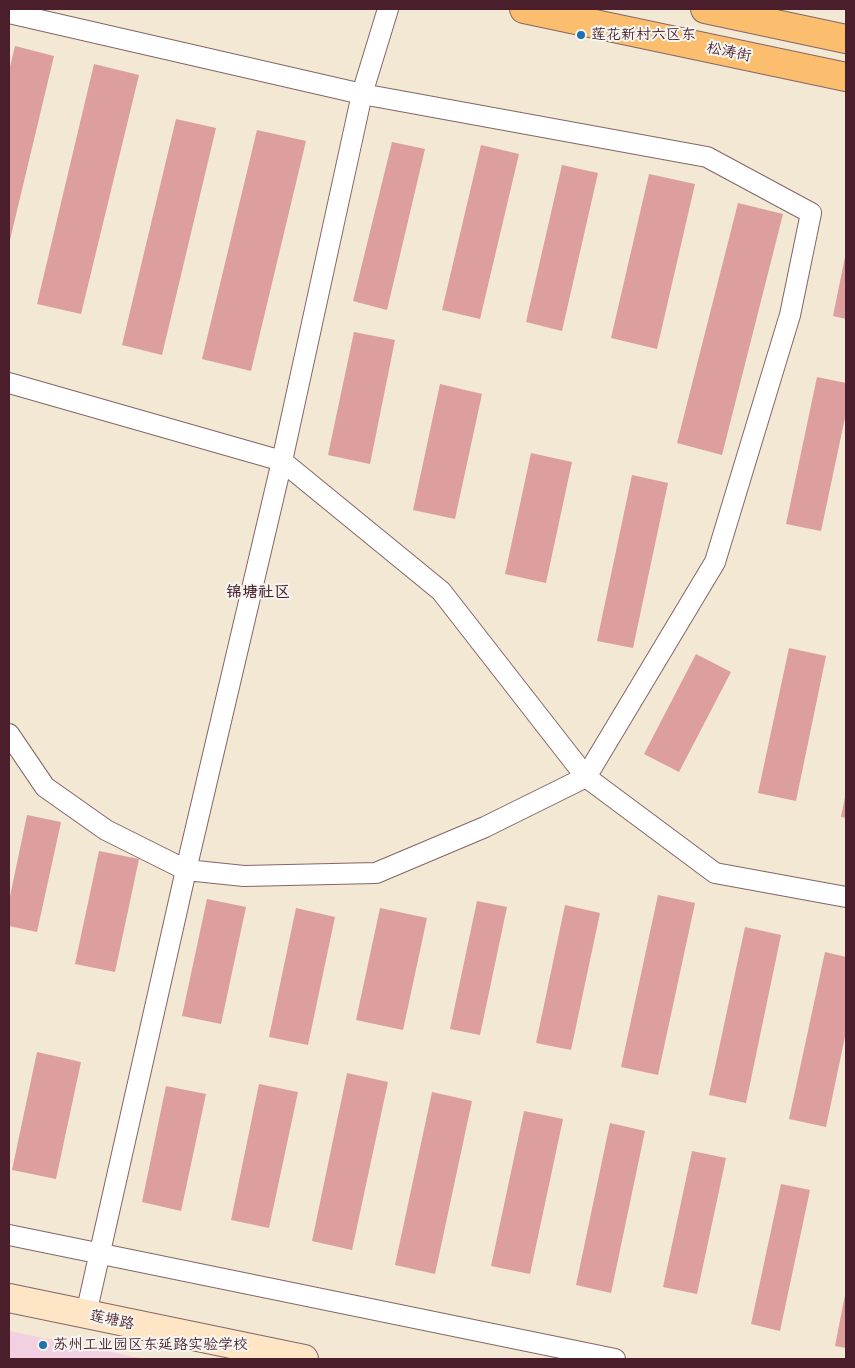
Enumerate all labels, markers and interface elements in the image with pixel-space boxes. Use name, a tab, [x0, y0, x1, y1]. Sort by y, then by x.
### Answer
place label: 莲花新村六区东	[591, 26, 696, 44]
marker: 莲花新村六区东	[575, 29, 587, 41]
street label: 松涛街	[705, 39, 753, 65]
district label: 锦塘社区	[226, 582, 290, 602]
street label: 莲塘路	[88, 1307, 136, 1333]
place label: 苏州工业园区东延路实验学校	[53, 1336, 248, 1354]
marker: 苏州工业园区东延路实验学校	[37, 1339, 49, 1351]

